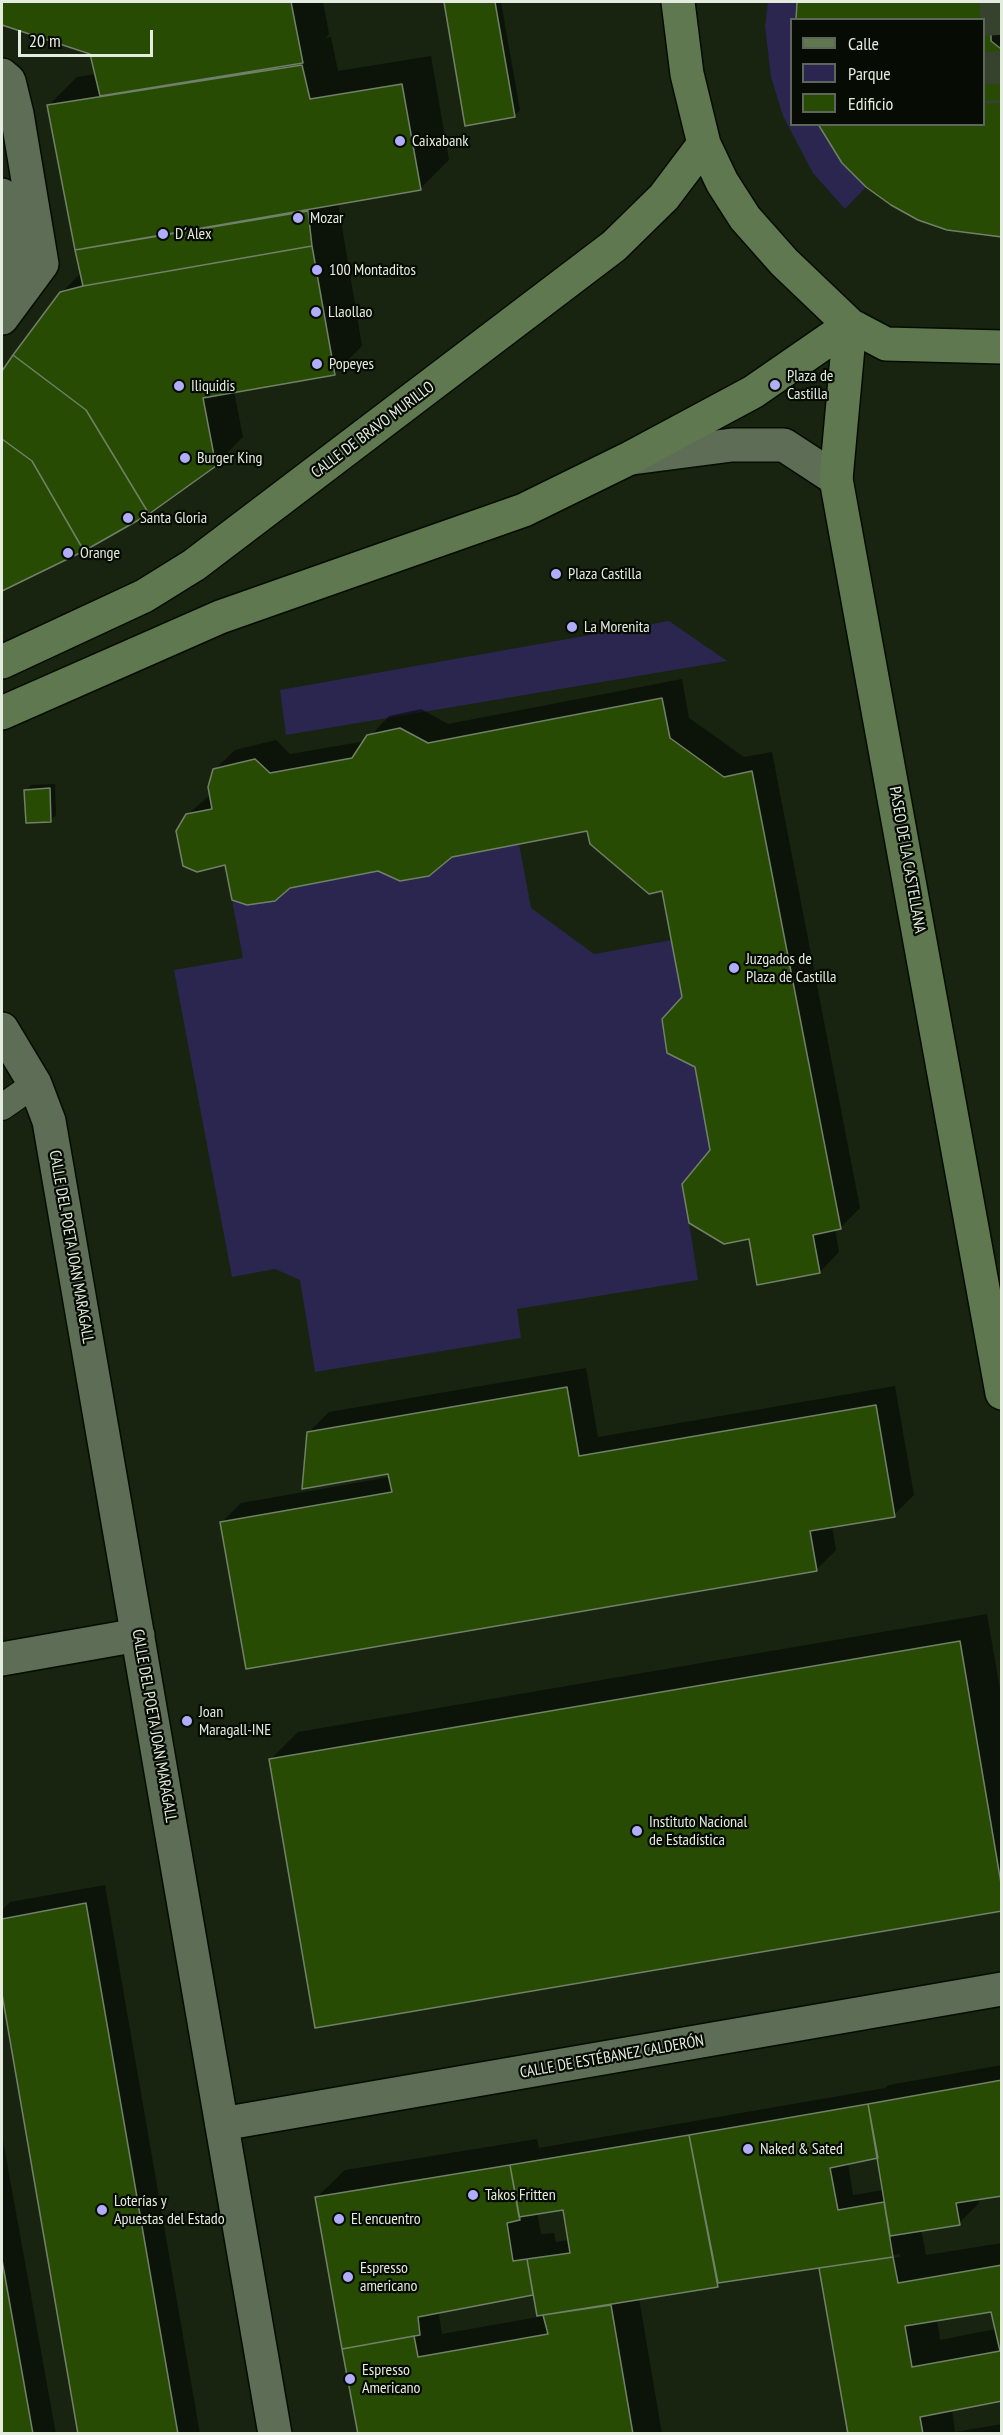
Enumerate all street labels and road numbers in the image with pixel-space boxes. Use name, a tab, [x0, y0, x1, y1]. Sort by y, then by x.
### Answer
street label: CALLE DE BRAVO MURILLO	[308, 378, 438, 482]
street label: PASEO DE LA CASTELLANA	[885, 785, 929, 935]
street label: CALLE DEL POETA JOAN MARAGALL	[45, 1149, 97, 1345]
street label: CALLE DEL POETA JOAN MARAGALL	[128, 1628, 180, 1824]
street label: CALLE DE ESTÉBANEZ CALDERÓN	[519, 2031, 705, 2083]

